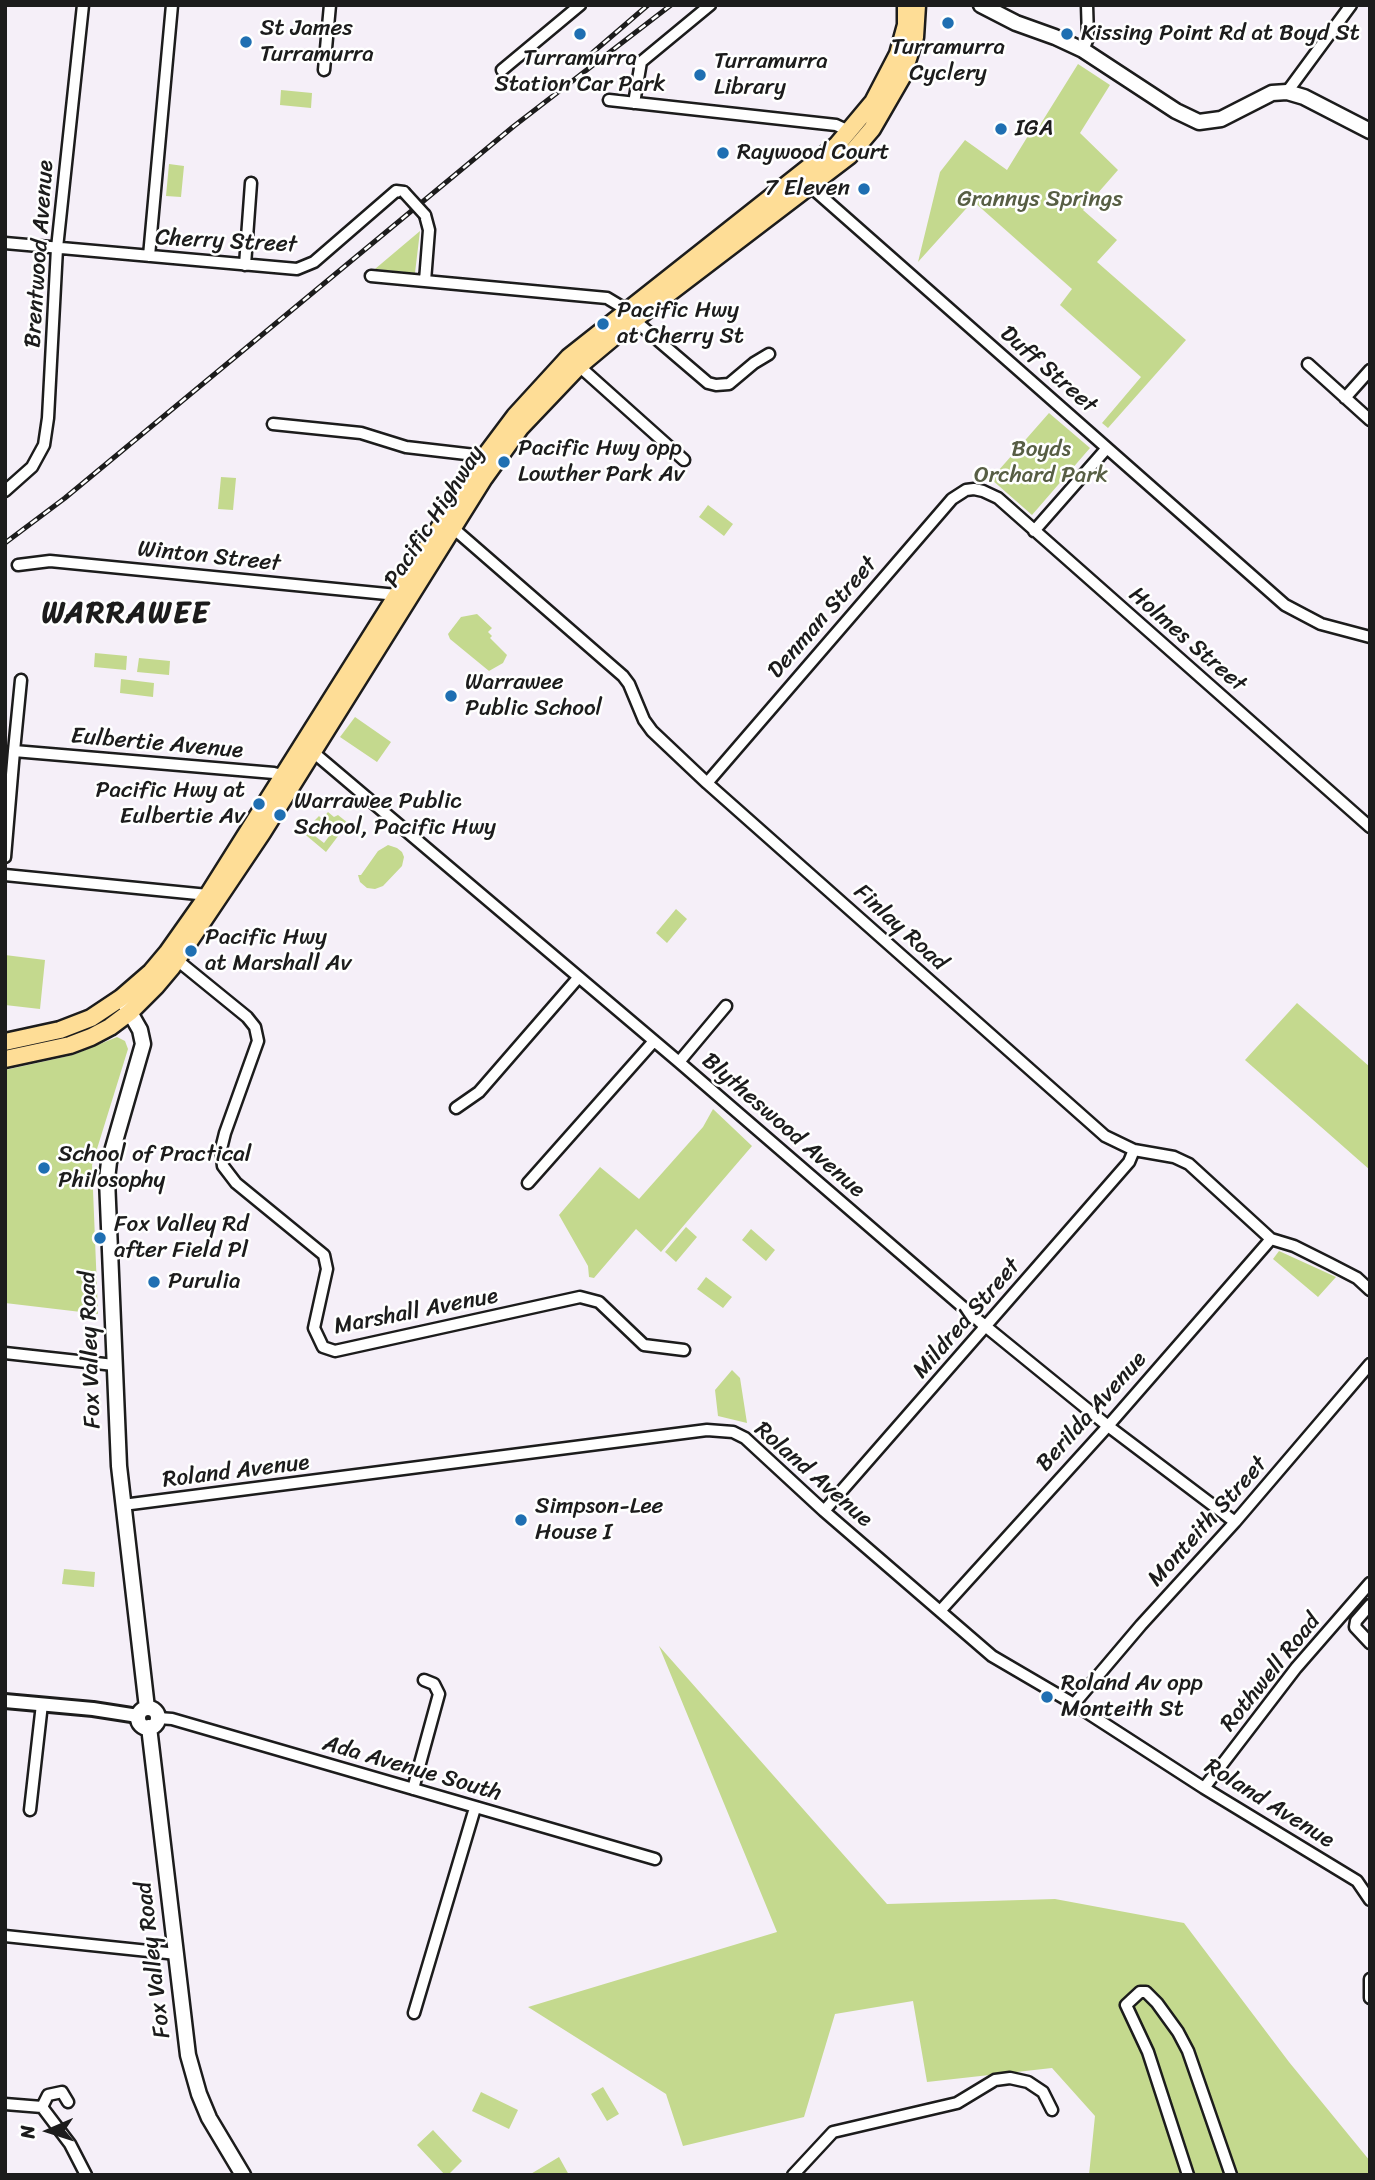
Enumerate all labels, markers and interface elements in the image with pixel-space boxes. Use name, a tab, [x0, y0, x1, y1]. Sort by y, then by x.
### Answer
place label: St James Turramurra	[260, 15, 374, 69]
marker: Turramurra Cyclery	[940, 15, 956, 31]
place label: Kissing Point Rd at Boyd St	[1081, 20, 1360, 48]
marker: Turramurra Station Car Park	[572, 26, 588, 42]
marker: Kissing Point Rd at Boyd St	[1059, 26, 1075, 42]
marker: St James Turramurra	[238, 34, 254, 50]
place label: Turramurra Cyclery	[891, 34, 1005, 88]
place label: Turramurra Station Car Park	[495, 45, 665, 99]
place label: Turramurra Library	[714, 48, 828, 102]
marker: Turramurra Library	[692, 67, 708, 83]
place label: IGA	[1015, 115, 1053, 143]
marker: IGA	[993, 121, 1009, 137]
place label: Raywood Court	[737, 139, 889, 167]
marker: Raywood Court	[715, 145, 731, 161]
street label: Brentwood Avenue	[20, 159, 60, 349]
place label: 7 Eleven	[765, 175, 850, 203]
marker: 7 Eleven	[856, 181, 872, 197]
park label: Grannys Springs	[957, 186, 1123, 214]
street label: Cherry Street	[154, 225, 298, 259]
place label: Pacific Hwy at Cherry St	[617, 297, 744, 351]
marker: Pacific Hwy at Cherry St	[595, 316, 611, 332]
street label: Duff Street	[994, 320, 1102, 420]
place label: Pacific Hwy opp Lowther Park Av	[518, 435, 684, 489]
park label: Boyds Orchard Park	[974, 436, 1108, 490]
street label: Pacific Highway	[379, 441, 491, 593]
marker: Pacific Hwy opp Lowther Park Av	[496, 454, 512, 470]
street label: Winton Street	[136, 536, 282, 578]
street label: Denman Street	[763, 551, 883, 685]
street label: Holmes Street	[1123, 582, 1251, 698]
district label: WARRAWEE	[43, 596, 209, 632]
place label: Warrawee Public School	[465, 669, 602, 723]
marker: Warrawee Public School	[443, 688, 459, 704]
street label: Eulbertie Avenue	[70, 723, 244, 765]
place label: Pacific Hwy at Eulbertie Av	[96, 777, 245, 831]
place label: Warrawee Public School, Pacific Hwy	[294, 788, 496, 842]
marker: Pacific Hwy at Eulbertie Av	[251, 796, 267, 812]
marker: Warrawee Public School, Pacific Hwy	[272, 807, 288, 823]
street label: Finlay Road	[847, 879, 953, 977]
place label: Pacific Hwy at Marshall Av	[205, 924, 351, 978]
marker: Pacific Hwy at Marshall Av	[183, 943, 199, 959]
street label: Blytheswood Avenue	[696, 1048, 870, 1204]
place label: School of Practical Philosophy	[58, 1141, 251, 1195]
marker: School of Practical Philosophy	[36, 1160, 52, 1176]
place label: Fox Valley Rd after Field Pl	[114, 1211, 248, 1265]
marker: Fox Valley Rd after Field Pl	[92, 1230, 108, 1246]
street label: Mildred Street	[907, 1253, 1027, 1385]
place label: Purulia	[168, 1268, 240, 1296]
street label: Fox Valley Road	[74, 1271, 108, 1429]
marker: Purulia	[146, 1274, 162, 1290]
street label: Marshall Avenue	[332, 1283, 500, 1341]
street label: Berilda Avenue	[1031, 1346, 1153, 1478]
street label: Roland Avenue	[748, 1416, 878, 1534]
street label: Roland Avenue	[161, 1449, 311, 1495]
street label: Monteith Street	[1142, 1451, 1274, 1593]
place label: Simpson-Lee House I	[535, 1493, 663, 1547]
marker: Simpson-Lee House I	[513, 1512, 529, 1528]
street label: Rothwell Road	[1215, 1608, 1327, 1738]
place label: Roland Av opp Monteith St	[1061, 1670, 1203, 1724]
marker: Roland Av opp Monteith St	[1039, 1689, 1055, 1705]
street label: Ada Avenue South	[319, 1730, 505, 1808]
street label: Roland Avenue	[1199, 1753, 1339, 1855]
street label: Fox Valley Road	[131, 1880, 177, 2040]
north arrow	[14, 2096, 84, 2166]
text: N	[11, 2125, 44, 2140]

